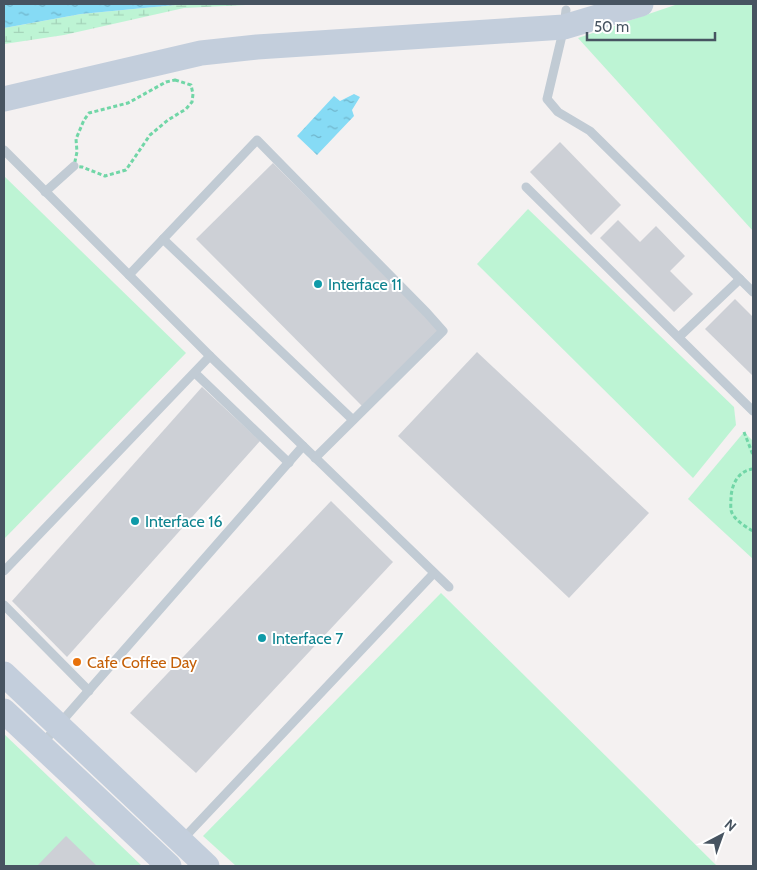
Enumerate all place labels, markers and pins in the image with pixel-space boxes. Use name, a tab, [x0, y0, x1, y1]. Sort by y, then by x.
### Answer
place label: Interface 11	[328, 275, 402, 294]
marker: Interface 11	[312, 278, 324, 290]
place label: Interface 16	[145, 512, 222, 531]
marker: Interface 16	[129, 515, 141, 527]
place label: Interface 7	[272, 629, 343, 648]
marker: Interface 7	[256, 632, 268, 644]
place label: Cafe Coffee Day	[87, 653, 197, 672]
marker: Cafe Coffee Day	[71, 656, 83, 668]

